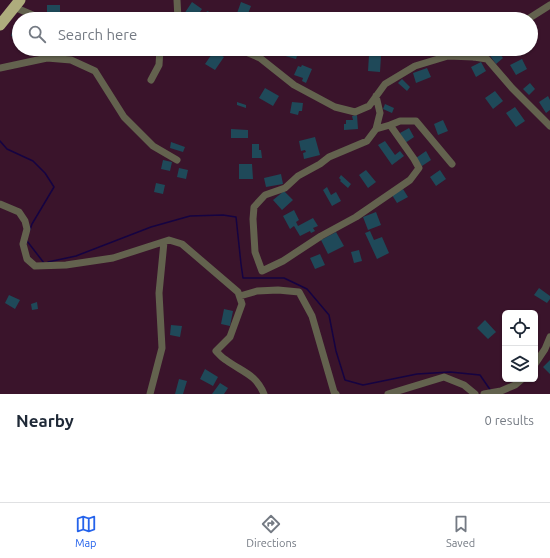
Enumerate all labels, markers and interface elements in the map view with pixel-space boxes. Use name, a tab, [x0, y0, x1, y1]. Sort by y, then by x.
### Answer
search box	[12, 12, 538, 56]
icon: search	[26, 23, 48, 45]
text: Search here	[58, 26, 137, 43]
map controls	[502, 310, 538, 382]
button: locate	[502, 310, 538, 346]
button: layers	[502, 346, 538, 382]
text: Nearby	[16, 411, 74, 430]
text: 0 results	[484, 413, 534, 427]
tab: Map	[75, 513, 97, 549]
tab: Directions	[246, 513, 296, 549]
tab: Saved	[446, 513, 475, 549]

